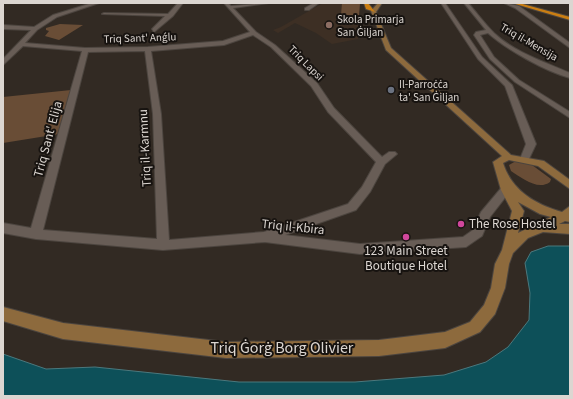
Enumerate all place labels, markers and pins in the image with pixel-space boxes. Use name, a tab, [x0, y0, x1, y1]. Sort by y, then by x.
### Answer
place label: Skola Primarja San Ġiljan	[337, 12, 404, 40]
marker: Skola Primarja San Ġiljan	[324, 20, 334, 30]
place label: Il-Parroċċa ta' San Ġiljan	[399, 77, 459, 105]
marker: Il-Parroċċa ta' San Ġiljan	[386, 85, 396, 95]
place label: The Rose Hostel	[469, 215, 556, 233]
marker: The Rose Hostel	[456, 219, 466, 229]
marker: 123 Main Street Boutique Hotel	[401, 232, 411, 242]
place label: 123 Main Street Boutique Hotel	[364, 242, 448, 275]

